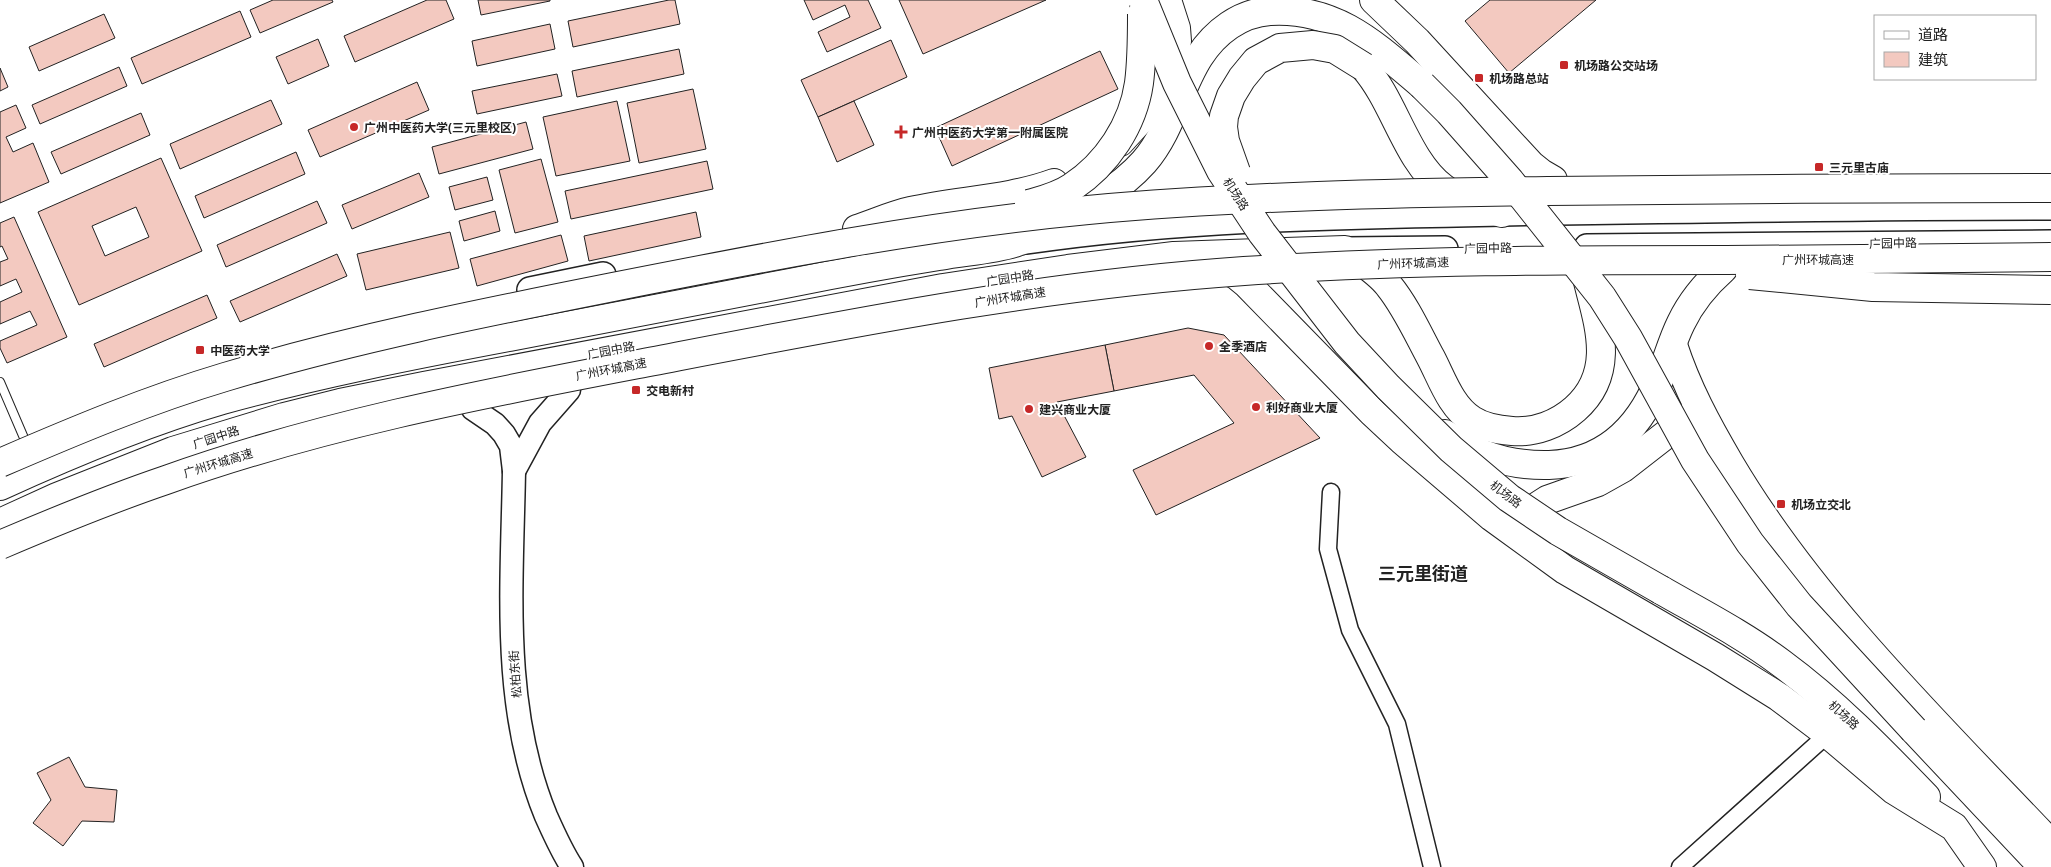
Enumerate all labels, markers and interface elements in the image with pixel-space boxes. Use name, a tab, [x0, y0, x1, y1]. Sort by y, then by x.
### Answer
legend	[1874, 15, 2036, 80]
text: 道路	[1918, 24, 1948, 44]
text: 建筑	[1918, 49, 1948, 69]
place label: 机场路公交站场	[1574, 57, 1658, 74]
marker: 机场路公交站场	[1558, 59, 1570, 71]
place label: 机场路总站	[1489, 70, 1549, 87]
marker: 机场路总站	[1473, 72, 1485, 84]
place label: 广州中医药大学(三元里校区)	[364, 119, 516, 136]
marker: 广州中医药大学(三元里校区)	[348, 121, 360, 133]
place label: 广州中医药大学第一附属医院	[912, 124, 1068, 141]
marker: 广州中医药大学第一附属医院	[894, 125, 908, 139]
place label: 三元里古庙	[1829, 159, 1889, 176]
marker: 三元里古庙	[1813, 161, 1825, 173]
street label: 机场路	[1219, 174, 1253, 214]
street label: 广园中路	[1869, 234, 1917, 252]
street label: 广园中路	[1464, 239, 1512, 257]
street label: 广州环城高速	[1782, 251, 1854, 268]
street label: 广州环城高速	[1377, 253, 1449, 273]
street label: 广园中路	[985, 266, 1035, 290]
street label: 广州环城高速	[973, 283, 1047, 311]
street label: 广园中路	[586, 337, 636, 363]
place label: 全季酒店	[1219, 338, 1267, 355]
marker: 全季酒店	[1203, 340, 1215, 352]
place label: 中医药大学	[210, 342, 270, 359]
marker: 中医药大学	[194, 344, 206, 356]
street label: 广州环城高速	[574, 354, 648, 384]
place label: 交电新村	[646, 382, 694, 399]
marker: 交电新村	[630, 384, 642, 396]
place label: 利好商业大厦	[1266, 399, 1338, 416]
place label: 建兴商业大厦	[1039, 401, 1111, 418]
marker: 利好商业大厦	[1250, 401, 1262, 413]
marker: 建兴商业大厦	[1023, 403, 1035, 415]
street label: 广园中路	[191, 421, 241, 453]
street label: 广州环城高速	[181, 444, 255, 482]
street label: 机场路	[1487, 476, 1525, 512]
place label: 机场立交北	[1791, 496, 1851, 513]
marker: 机场立交北	[1775, 498, 1787, 510]
district label: 三元里街道	[1378, 561, 1468, 585]
street label: 松柏东街	[505, 649, 525, 699]
street label: 机场路	[1825, 697, 1863, 733]

